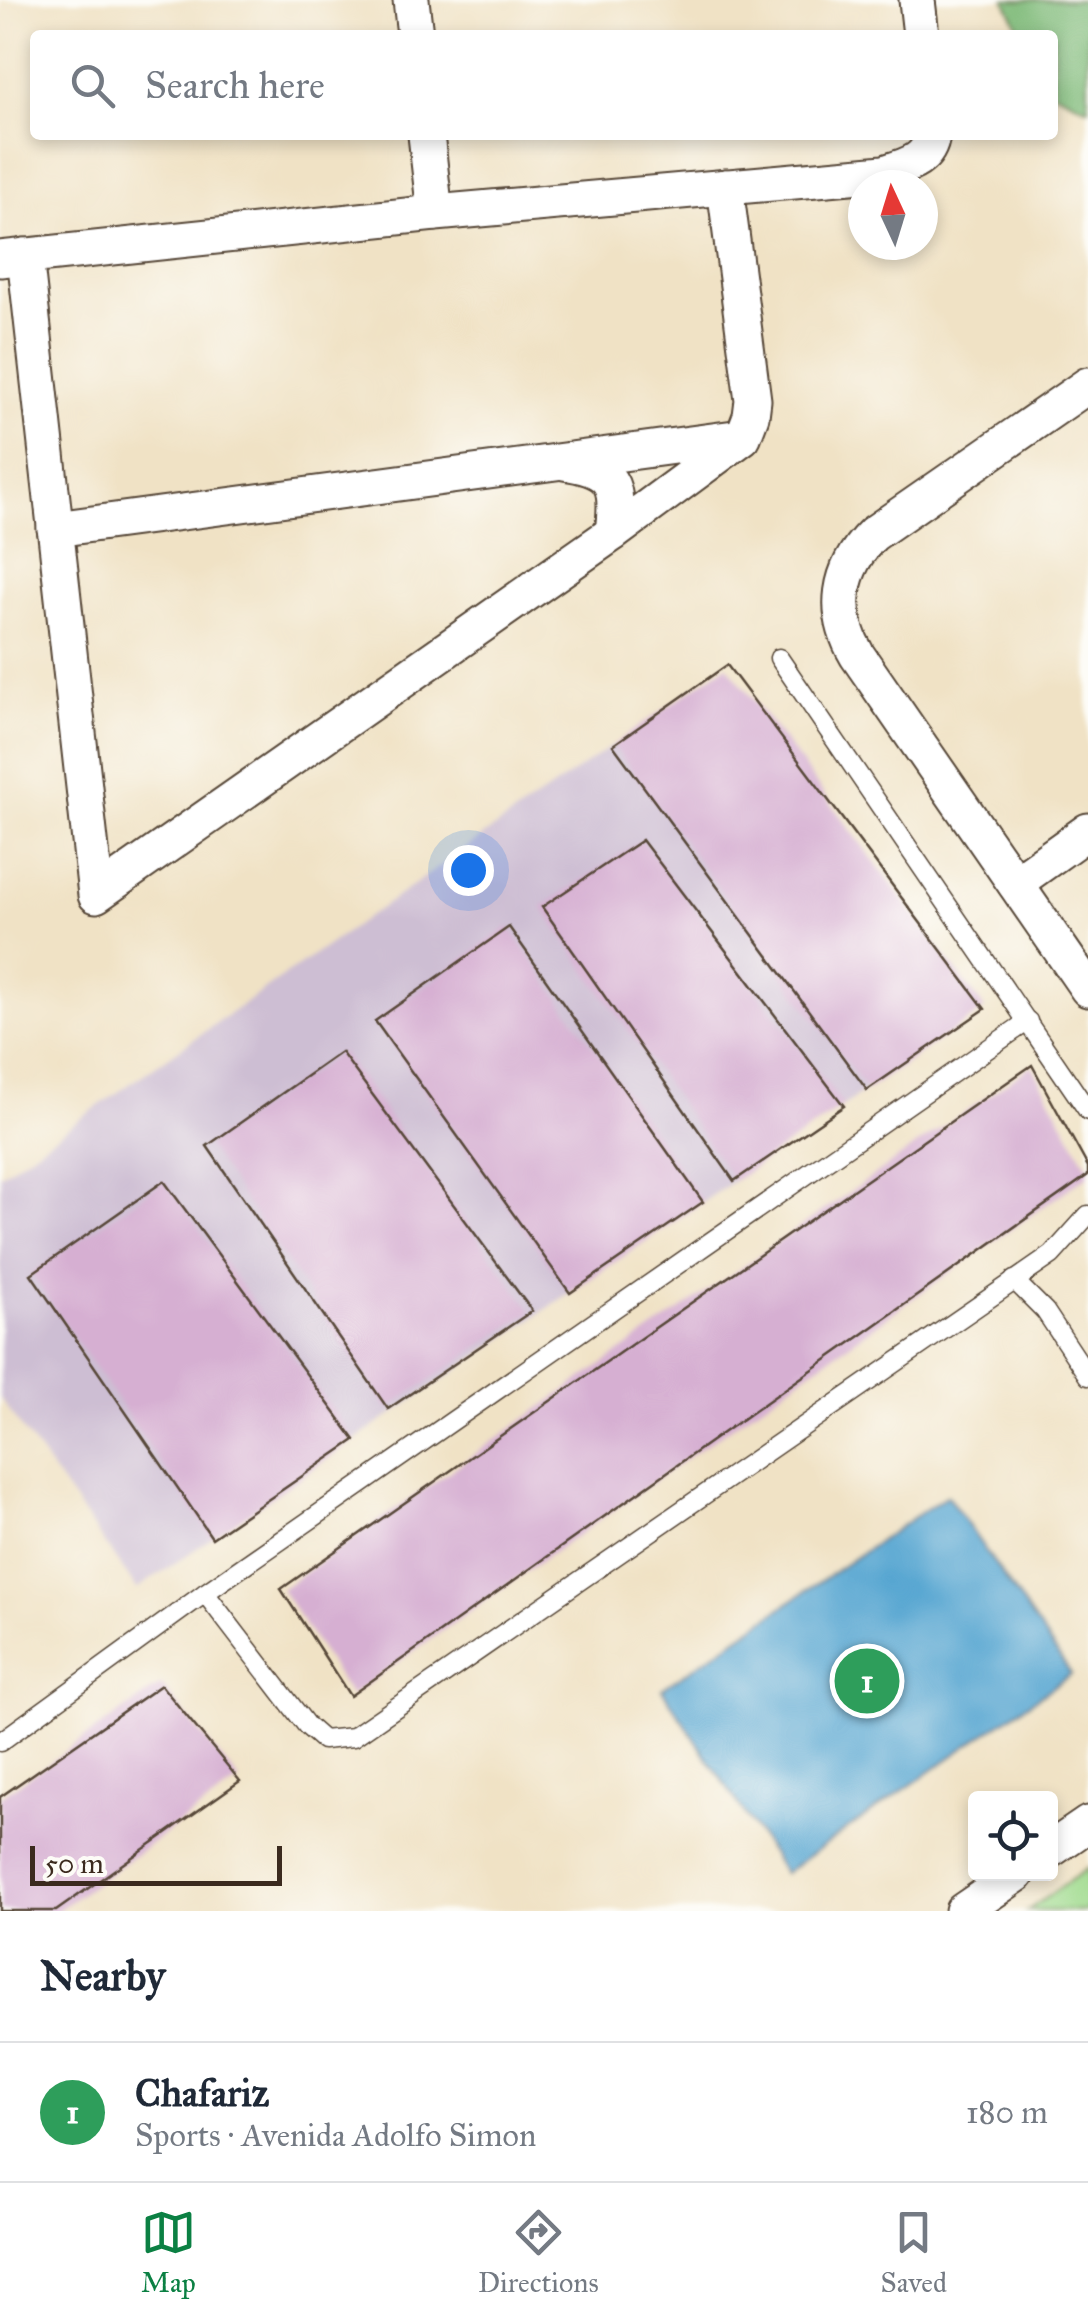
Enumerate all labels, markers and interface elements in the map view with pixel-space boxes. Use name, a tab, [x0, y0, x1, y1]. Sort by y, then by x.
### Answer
search box	[30, 30, 1058, 140]
icon: search	[65, 58, 120, 113]
text: Search here	[145, 62, 325, 108]
north arrow	[848, 170, 938, 260]
your location	[443, 845, 494, 896]
pin: 1	[834, 1644, 900, 1718]
map controls	[968, 1791, 1058, 1881]
button: locate	[968, 1791, 1058, 1881]
scale bar	[30, 1841, 282, 1886]
text: 50 m	[45, 1846, 104, 1881]
text: Nearby	[40, 1950, 165, 2002]
text: Chafariz	[135, 2070, 269, 2116]
text: 1	[66, 2093, 79, 2132]
text: 180 m	[966, 2093, 1048, 2132]
text: Sports · Avenida Adolfo Simon	[135, 2116, 536, 2155]
tab: Map	[141, 2205, 196, 2300]
tab: Directions	[478, 2205, 599, 2300]
tab: Saved	[881, 2205, 947, 2300]

